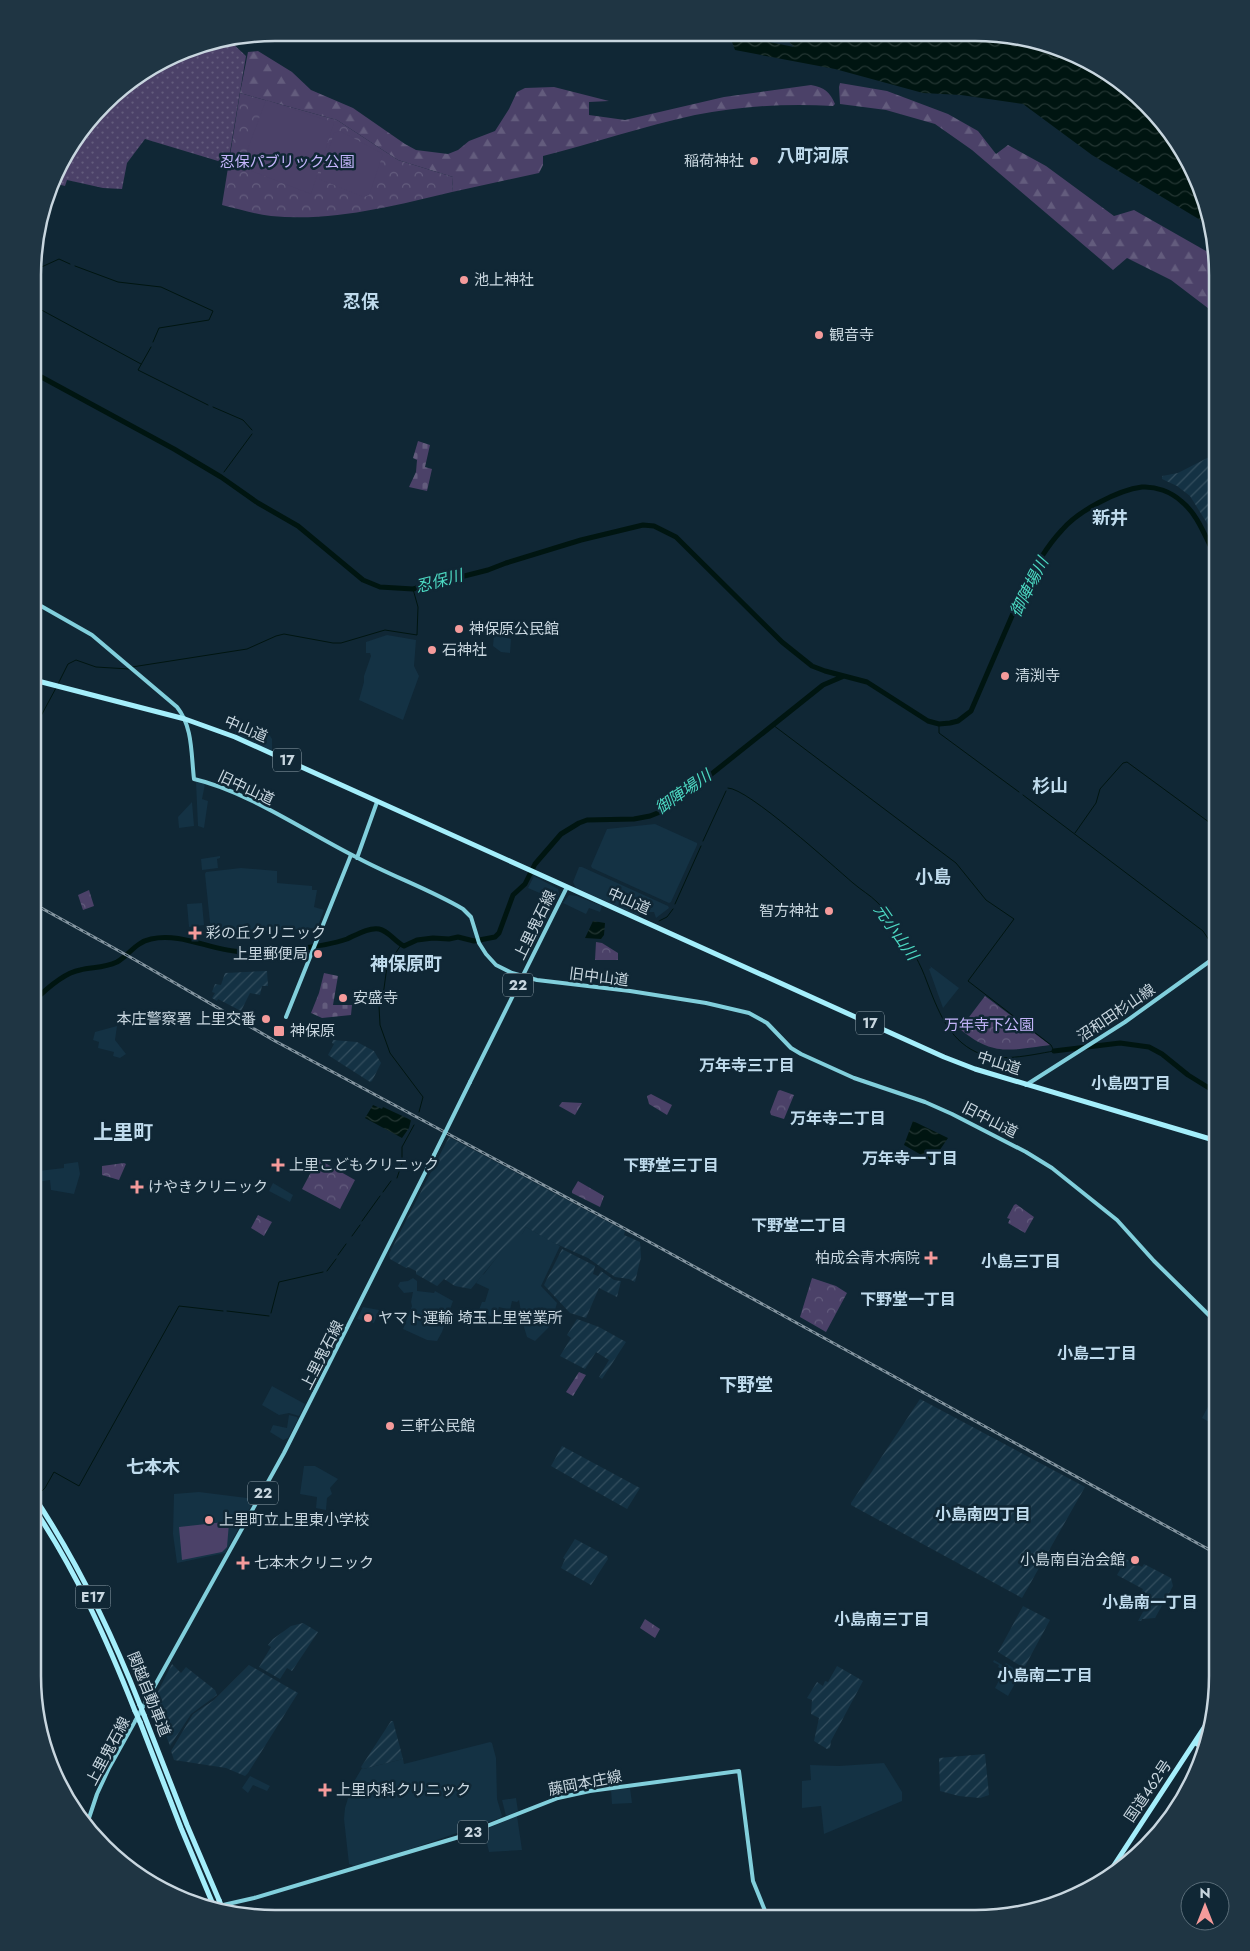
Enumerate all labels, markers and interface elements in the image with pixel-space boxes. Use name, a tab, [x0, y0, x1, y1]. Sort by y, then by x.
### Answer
district label: 八町河原	[777, 143, 849, 169]
place label: 稲荷神社	[684, 150, 744, 172]
park label: 忍保パブリック公園	[219, 151, 355, 173]
marker: 稲荷神社	[748, 155, 760, 167]
place label: 池上神社	[474, 269, 534, 291]
marker: 池上神社	[458, 274, 470, 286]
district label: 忍保	[343, 289, 380, 315]
place label: 観音寺	[829, 324, 874, 346]
marker: 観音寺	[813, 329, 825, 341]
district label: 新井	[1092, 505, 1128, 531]
water label: 御陣場川	[1004, 551, 1055, 621]
water label: 忍保川	[413, 563, 467, 598]
place label: 神保原公民館	[469, 618, 559, 640]
marker: 神保原公民館	[453, 623, 465, 635]
place label: 石神社	[442, 639, 487, 661]
marker: 石神社	[426, 644, 438, 656]
place label: 清渕寺	[1015, 665, 1060, 687]
marker: 清渕寺	[999, 670, 1011, 682]
street label: 中山道	[221, 710, 271, 748]
road number: 17	[273, 748, 301, 772]
water label: 御陣場川	[650, 763, 717, 820]
street label: 旧中山道	[214, 765, 278, 811]
district label: 杉山	[1032, 773, 1068, 799]
district label: 小島	[915, 864, 951, 890]
street label: 中山道	[604, 882, 654, 920]
street label: 上里鬼石線	[509, 886, 561, 964]
water label: 元小山川	[868, 899, 925, 966]
place label: 智方神社	[759, 900, 819, 922]
marker: 智方神社	[823, 905, 835, 917]
place label: 彩の丘クリニック	[206, 922, 326, 944]
marker: 彩の丘クリニック	[188, 926, 202, 940]
place label: 上里郵便局	[233, 943, 308, 965]
marker: 上里郵便局	[312, 948, 324, 960]
district label: 神保原町	[370, 951, 442, 977]
street label: 旧中山道	[568, 962, 630, 992]
road number: 22	[503, 974, 533, 996]
street label: 沼和田杉山線	[1073, 979, 1159, 1047]
place label: 安盛寺	[353, 987, 398, 1009]
marker: 安盛寺	[337, 992, 349, 1004]
place label: 本庄警察署 上里交番	[116, 1008, 256, 1030]
road number: 17	[856, 1011, 884, 1034]
marker: 本庄警察署 上里交番	[260, 1013, 272, 1025]
park label: 万年寺下公園	[944, 1014, 1034, 1036]
place label: 神保原	[290, 1020, 335, 1042]
marker: 神保原	[272, 1024, 286, 1038]
street label: 中山道	[974, 1046, 1024, 1080]
district label: 万年寺三丁目	[699, 1054, 795, 1077]
district label: 小島四丁目	[1091, 1072, 1171, 1095]
street label: 旧中山道	[958, 1097, 1022, 1143]
district label: 万年寺二丁目	[790, 1107, 886, 1130]
district label: 上里町	[93, 1118, 153, 1147]
district label: 万年寺一丁目	[862, 1147, 958, 1170]
place label: 上里こどもクリニック	[289, 1154, 439, 1176]
district label: 下野堂三丁目	[623, 1154, 719, 1177]
marker: 上里こどもクリニック	[271, 1158, 285, 1172]
place label: けやきクリニック	[148, 1176, 268, 1198]
marker: けやきクリニック	[130, 1180, 144, 1194]
district label: 下野堂二丁目	[751, 1214, 847, 1237]
place label: 柏成会青木病院	[815, 1247, 920, 1269]
district label: 小島三丁目	[981, 1250, 1061, 1273]
marker: 柏成会青木病院	[924, 1251, 938, 1265]
district label: 下野堂一丁目	[860, 1288, 956, 1311]
place label: ヤマト運輸 埼玉上里営業所	[378, 1307, 563, 1329]
marker: ヤマト運輸 埼玉上里営業所	[362, 1312, 374, 1324]
street label: 上里鬼石線	[295, 1317, 349, 1393]
district label: 小島二丁目	[1057, 1342, 1137, 1365]
district label: 下野堂	[719, 1372, 773, 1398]
place label: 三軒公民館	[400, 1415, 475, 1437]
marker: 三軒公民館	[384, 1420, 396, 1432]
district label: 七本木	[126, 1454, 180, 1480]
road number: 22	[248, 1482, 278, 1505]
district label: 小島南四丁目	[935, 1503, 1031, 1526]
place label: 上里町立上里東小学校	[219, 1509, 369, 1531]
marker: 上里町立上里東小学校	[203, 1514, 215, 1526]
place label: 小島南自治会館	[1020, 1549, 1125, 1571]
place label: 七本木クリニック	[254, 1552, 374, 1574]
marker: 小島南自治会館	[1129, 1554, 1141, 1566]
marker: 七本木クリニック	[236, 1556, 250, 1570]
road number: E17	[76, 1585, 110, 1608]
district label: 小島南一丁目	[1102, 1591, 1198, 1614]
district label: 小島南三丁目	[834, 1608, 930, 1631]
street label: 関越自動車道	[122, 1648, 176, 1740]
district label: 小島南二丁目	[997, 1664, 1093, 1687]
street label: 上里鬼石線	[81, 1713, 135, 1789]
street label: 国道462号	[1119, 1755, 1177, 1827]
street label: 藤岡本庄線	[546, 1765, 624, 1801]
place label: 上里内科クリニック	[336, 1779, 471, 1801]
marker: 上里内科クリニック	[318, 1783, 332, 1797]
road number: 23	[458, 1820, 488, 1844]
north arrow	[1180, 1881, 1230, 1931]
text: N	[1199, 1883, 1211, 1903]

